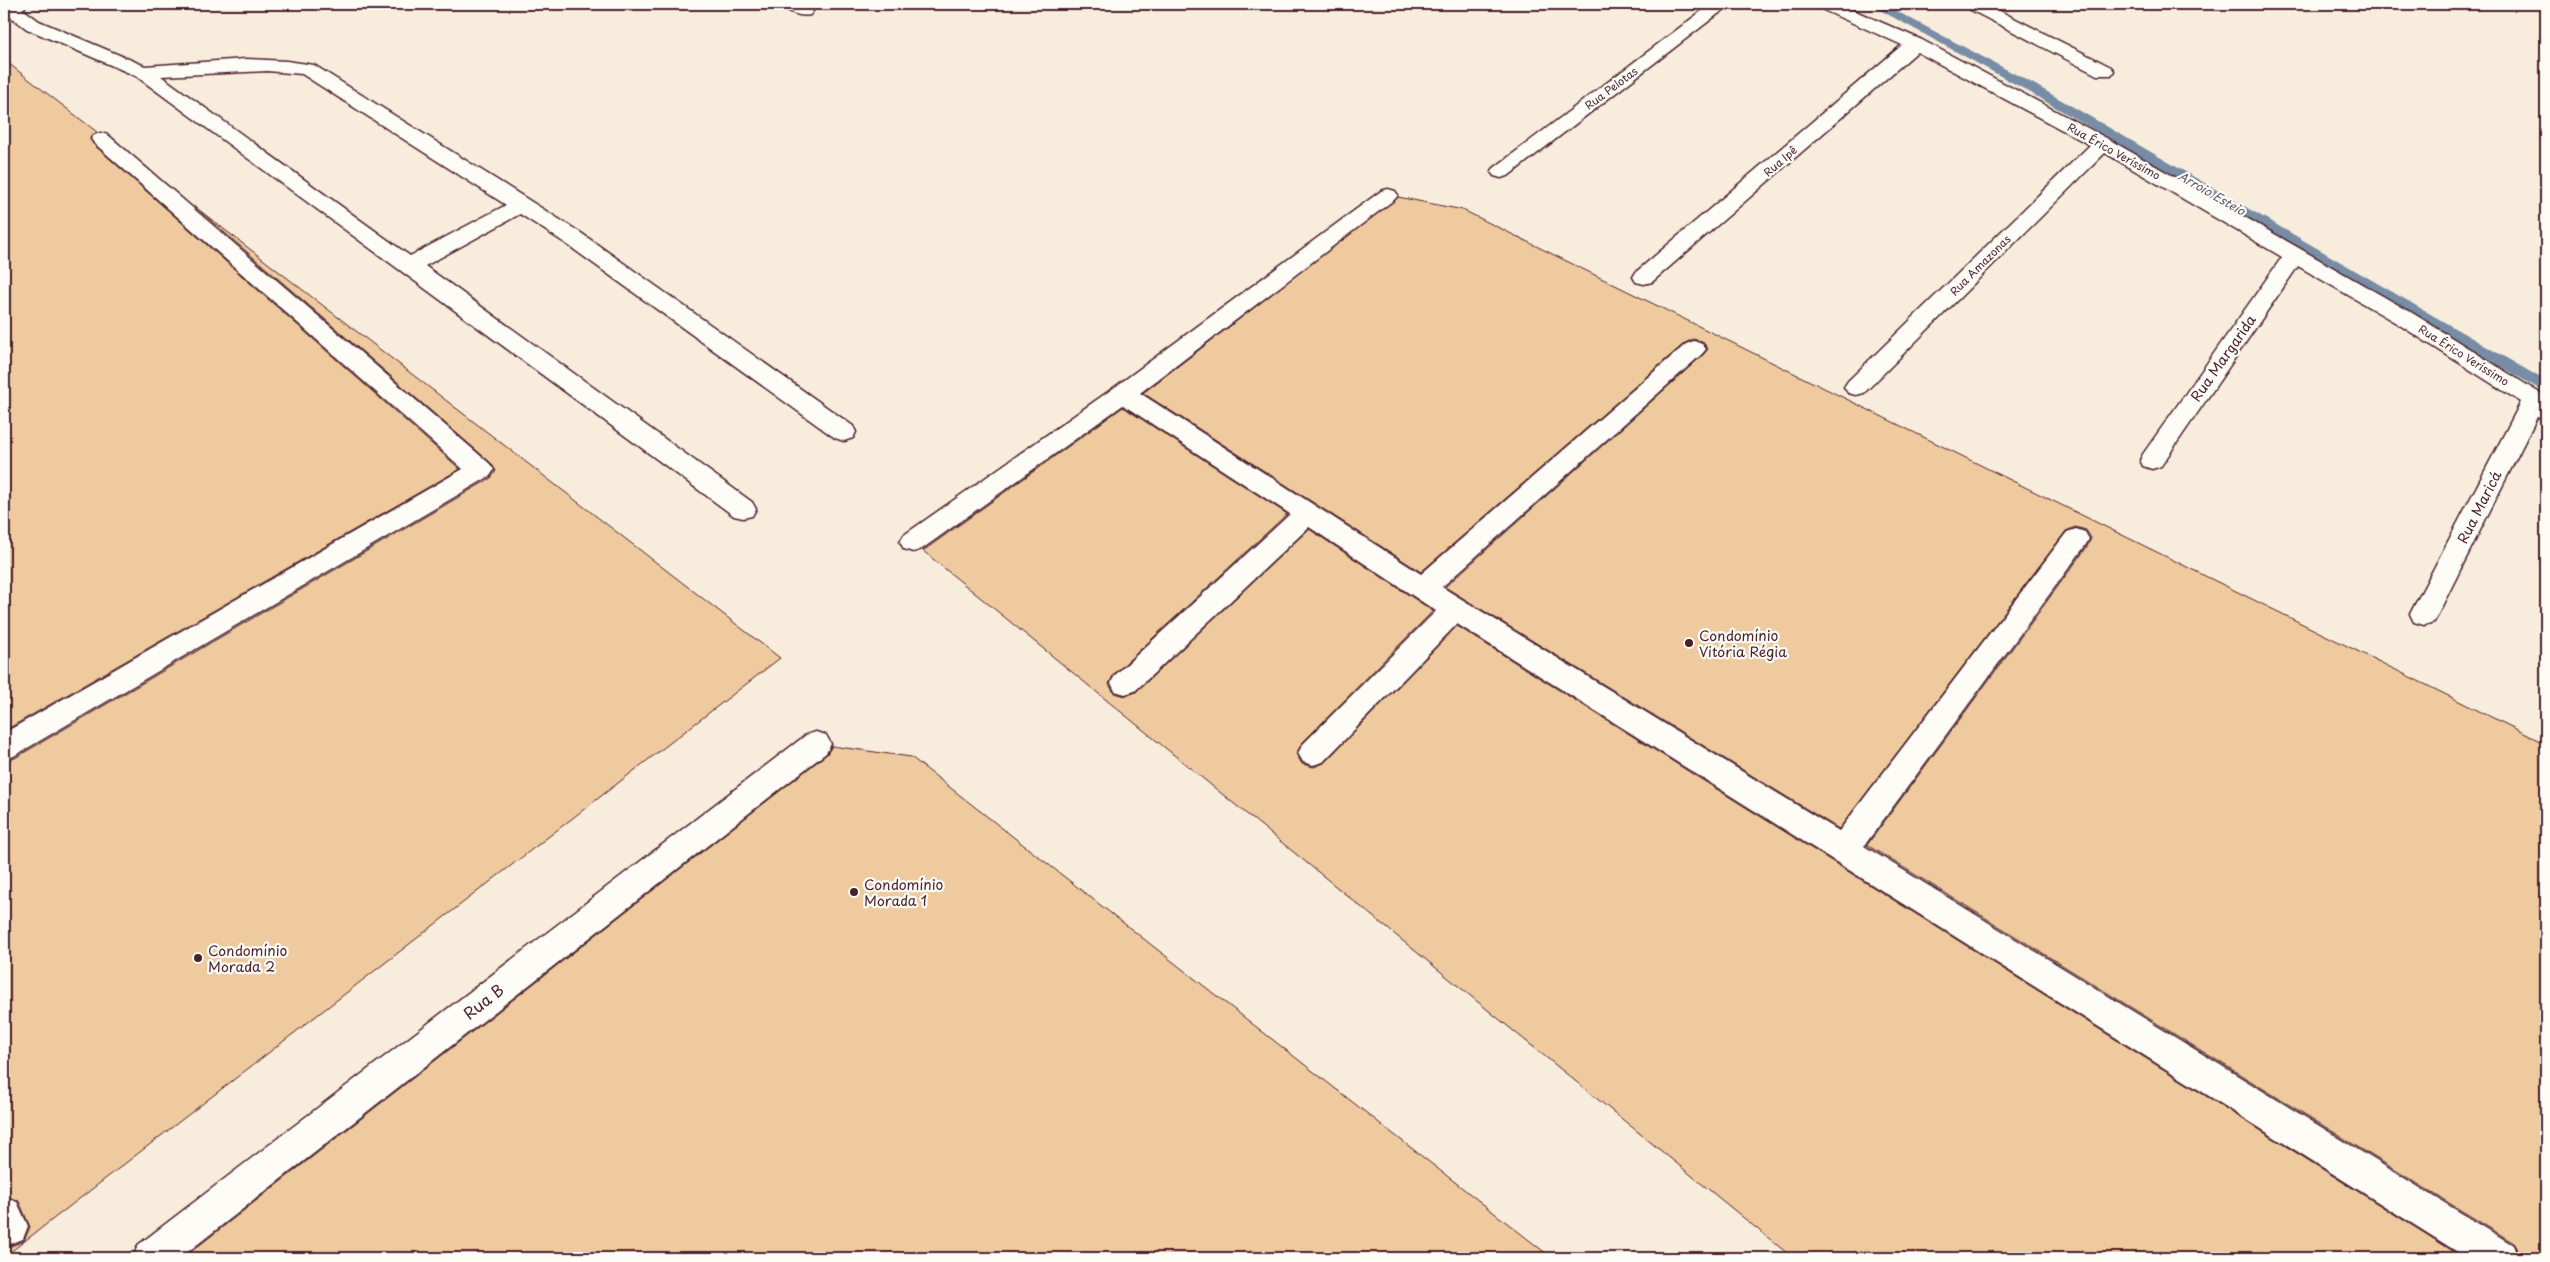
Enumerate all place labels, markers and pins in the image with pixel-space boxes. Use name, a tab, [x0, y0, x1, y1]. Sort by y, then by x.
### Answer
place label: Condomínio Vitória Régia	[1699, 625, 1787, 662]
marker: Condomínio Vitória Régia	[1683, 637, 1695, 649]
place label: Condomínio Morada 1	[864, 874, 944, 911]
marker: Condomínio Morada 1	[848, 886, 860, 898]
place label: Condomínio Morada 2	[208, 940, 288, 977]
marker: Condomínio Morada 2	[192, 952, 204, 964]

